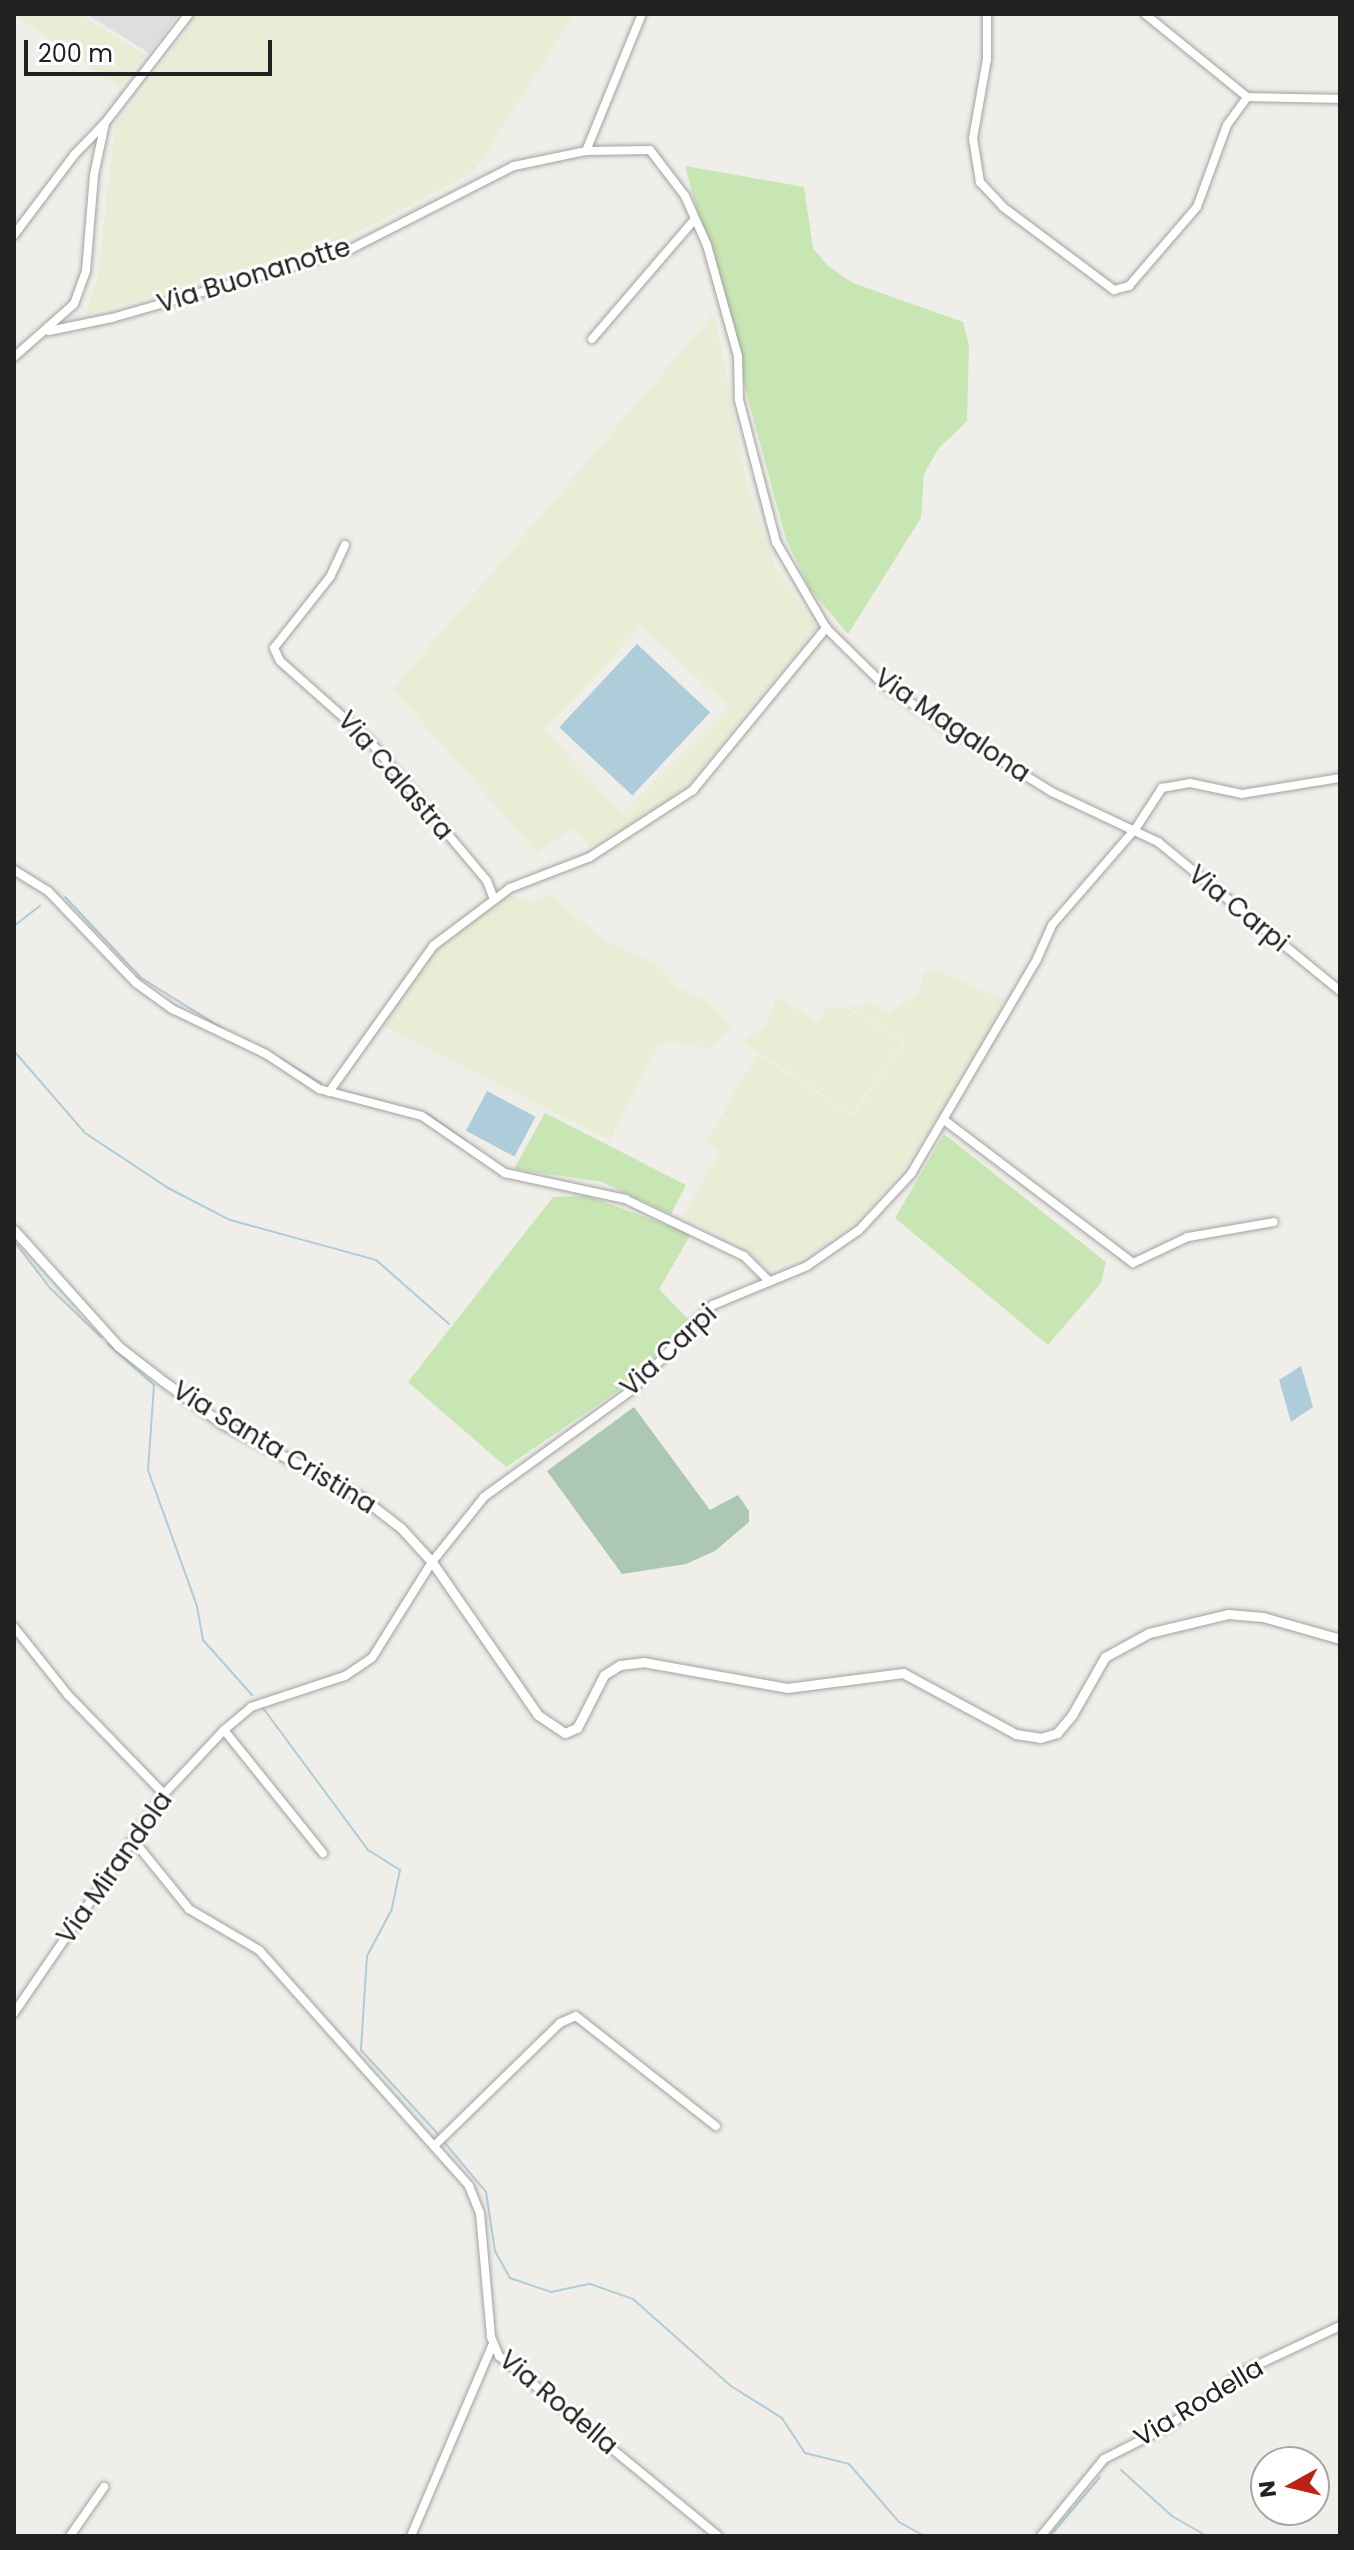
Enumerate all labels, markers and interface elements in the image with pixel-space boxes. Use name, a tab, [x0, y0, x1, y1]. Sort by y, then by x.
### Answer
scale bar	[28, 24, 276, 74]
text: 200 m	[38, 37, 113, 70]
street label: Via Buonanotte	[154, 232, 354, 320]
street label: Via Magalona	[868, 663, 1036, 789]
street label: Via Calastra	[331, 705, 459, 847]
street label: Via Carpi	[1182, 859, 1294, 959]
street label: Via Carpi	[615, 1299, 723, 1403]
street label: Via Santa Cristina	[167, 1375, 381, 1521]
street label: Via Mirandola	[51, 1786, 179, 1950]
street label: Via Rodella	[492, 2344, 624, 2462]
street label: Via Rodella	[1129, 2352, 1269, 2454]
north arrow	[1250, 2446, 1330, 2526]
text: N	[1251, 2479, 1284, 2499]

